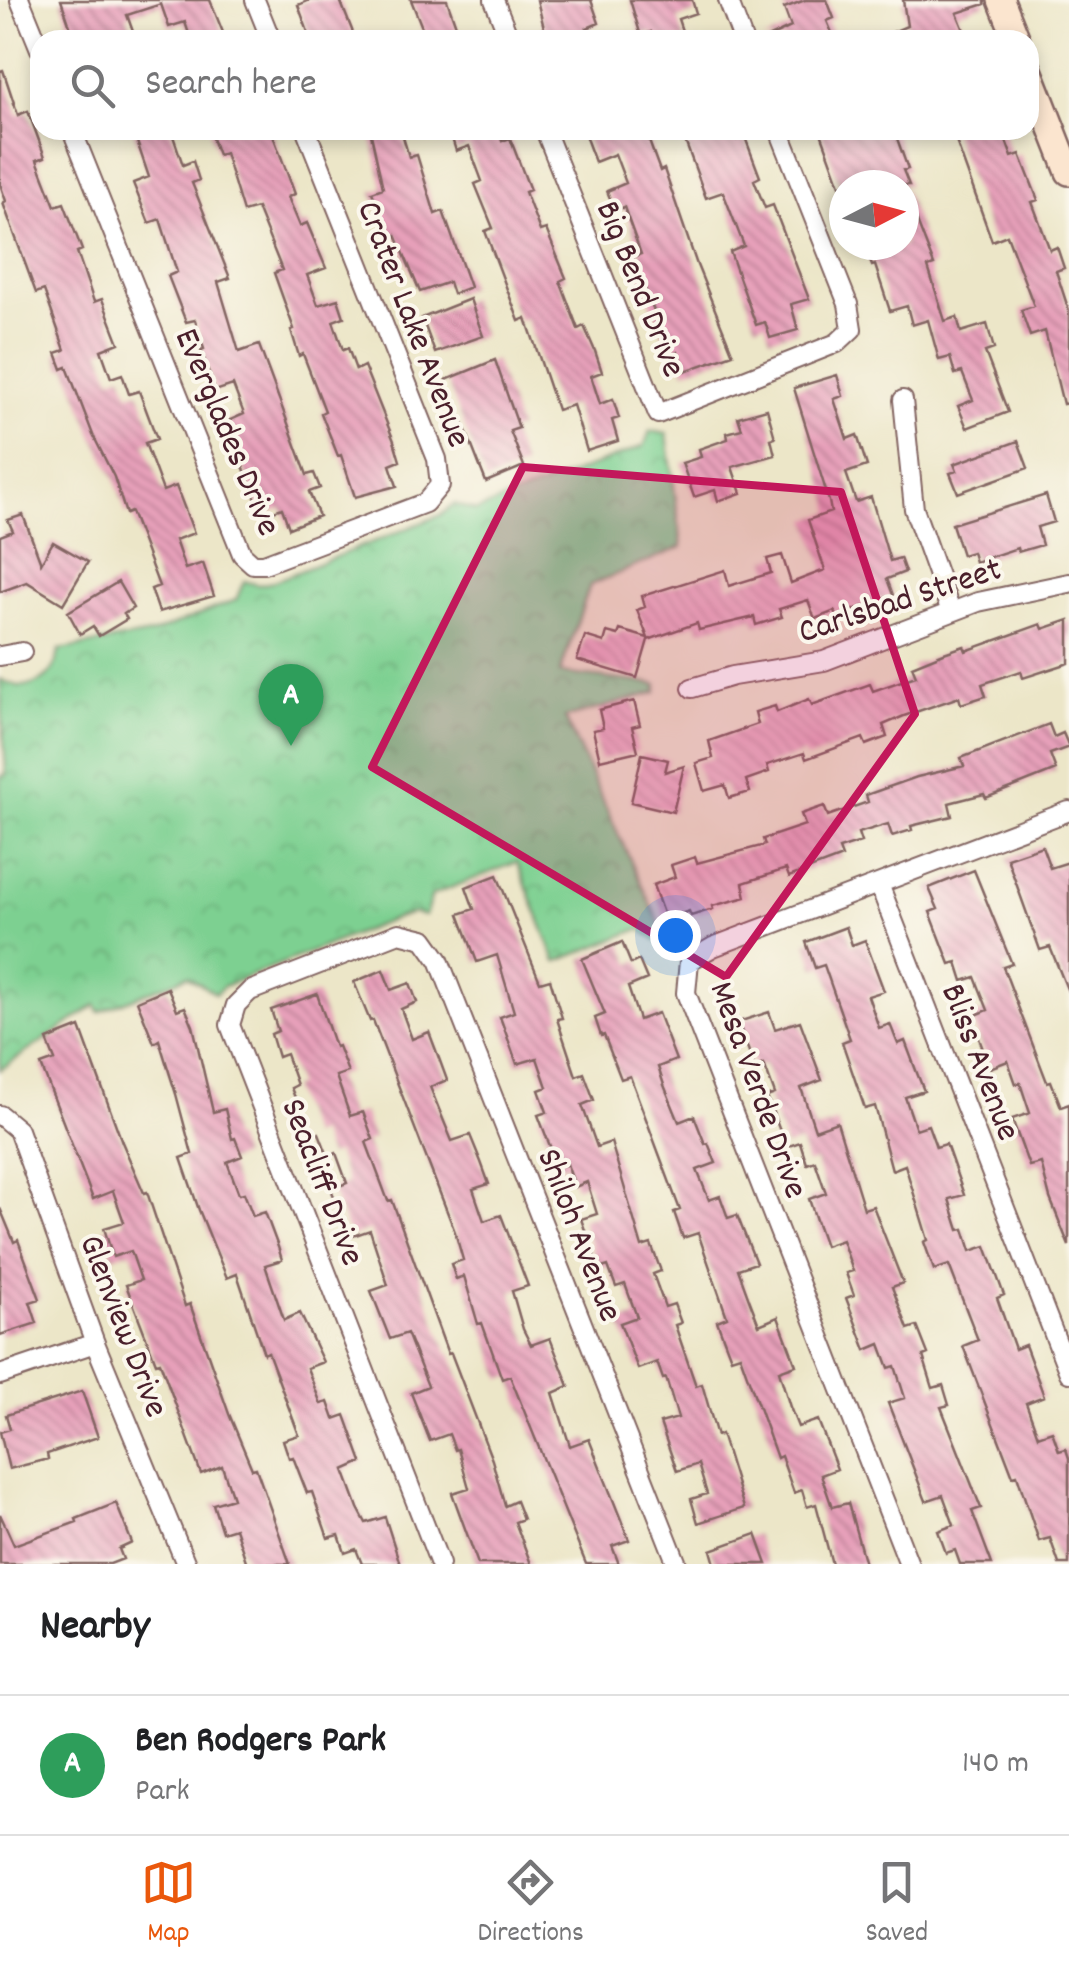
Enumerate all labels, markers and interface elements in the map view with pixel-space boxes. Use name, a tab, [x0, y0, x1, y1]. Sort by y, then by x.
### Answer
search box	[30, 30, 1039, 140]
icon: search	[65, 58, 120, 113]
text: Search here	[145, 58, 317, 113]
north arrow	[829, 170, 919, 260]
street label: Crater Lake Avenue	[341, 194, 481, 455]
street label: Big Bend Drive	[580, 194, 696, 386]
street label: Everglades Drive	[159, 321, 292, 544]
street label: Carlsbad Street	[793, 546, 1009, 659]
pin: A	[258, 664, 324, 746]
your location	[650, 910, 701, 961]
street label: Mesa Verde Drive	[694, 975, 819, 1206]
street label: Bliss Avenue	[926, 977, 1031, 1149]
street label: Seacliff Drive	[266, 1092, 375, 1274]
street label: Shiloh Avenue	[521, 1142, 633, 1330]
street label: Glenview Drive	[64, 1228, 179, 1425]
text: Nearby	[40, 1599, 150, 1659]
text: Ben Rodgers Park	[135, 1715, 386, 1770]
text: A	[64, 1742, 81, 1788]
text: 140 m	[962, 1742, 1029, 1788]
text: Park	[135, 1770, 190, 1816]
tab: Map	[141, 1855, 196, 1955]
tab: Directions	[478, 1855, 584, 1955]
tab: Saved	[866, 1855, 928, 1955]

